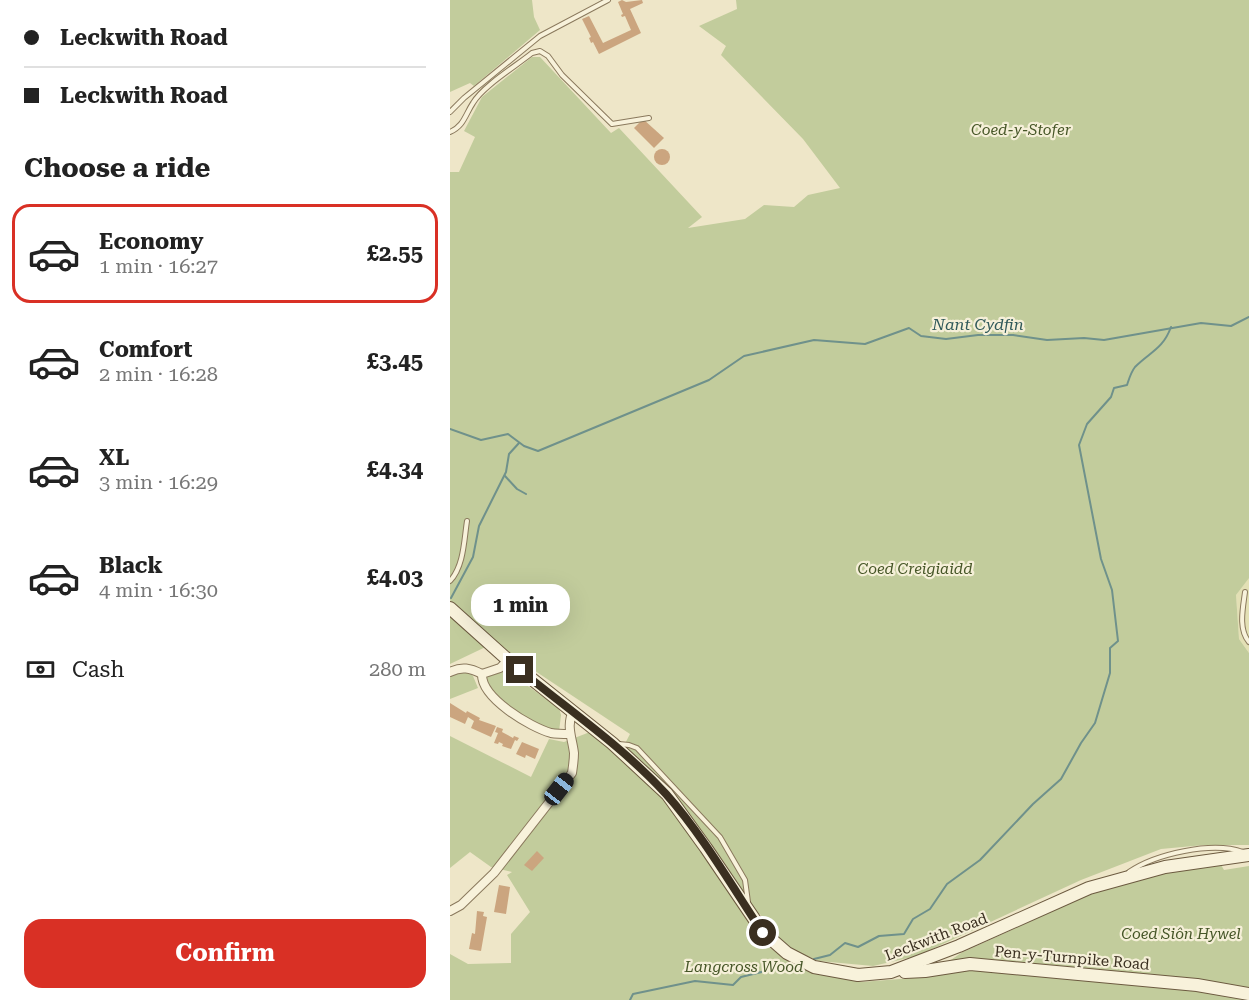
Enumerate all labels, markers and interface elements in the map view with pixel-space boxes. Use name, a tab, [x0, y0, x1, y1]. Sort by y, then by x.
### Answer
text: Leckwith Road	[60, 25, 228, 50]
text: Leckwith Road	[60, 83, 228, 108]
park label: Coed-y-Stofer	[971, 121, 1072, 139]
text: Choose a ride	[24, 152, 210, 184]
icon: car	[27, 227, 81, 281]
text: Economy	[99, 229, 203, 254]
text: £2.55	[367, 241, 423, 266]
text: 1 min · 16:27	[99, 254, 218, 278]
water label: Nant Cydfin	[931, 315, 1024, 334]
icon: car	[27, 335, 81, 389]
text: Comfort	[99, 337, 192, 362]
text: £3.45	[367, 349, 423, 374]
text: 2 min · 16:28	[99, 362, 218, 386]
icon: car	[27, 443, 81, 497]
text: XL	[99, 445, 129, 470]
text: £4.34	[367, 457, 423, 482]
text: 3 min · 16:29	[99, 470, 218, 494]
icon: car	[27, 551, 81, 605]
text: Black	[99, 553, 163, 578]
park label: Coed Creigiaidd	[857, 560, 973, 578]
text: £4.03	[367, 565, 423, 590]
text: 4 min · 16:30	[99, 578, 218, 602]
callout: 1 min	[470, 583, 569, 625]
text: 1 min	[493, 593, 548, 617]
icon: cash	[24, 653, 57, 686]
route end	[506, 656, 533, 683]
text: Cash	[72, 657, 124, 682]
text: 280 m	[369, 657, 426, 681]
car	[541, 769, 577, 809]
street label: Leckwith Road	[882, 909, 990, 965]
button: Confirm	[24, 919, 426, 988]
route start	[749, 919, 776, 946]
park label: Coed Siôn Hywel	[1121, 925, 1241, 943]
street label: Pen-y-Turnpike Road	[994, 942, 1151, 974]
park label: Langcross Wood	[684, 958, 803, 976]

